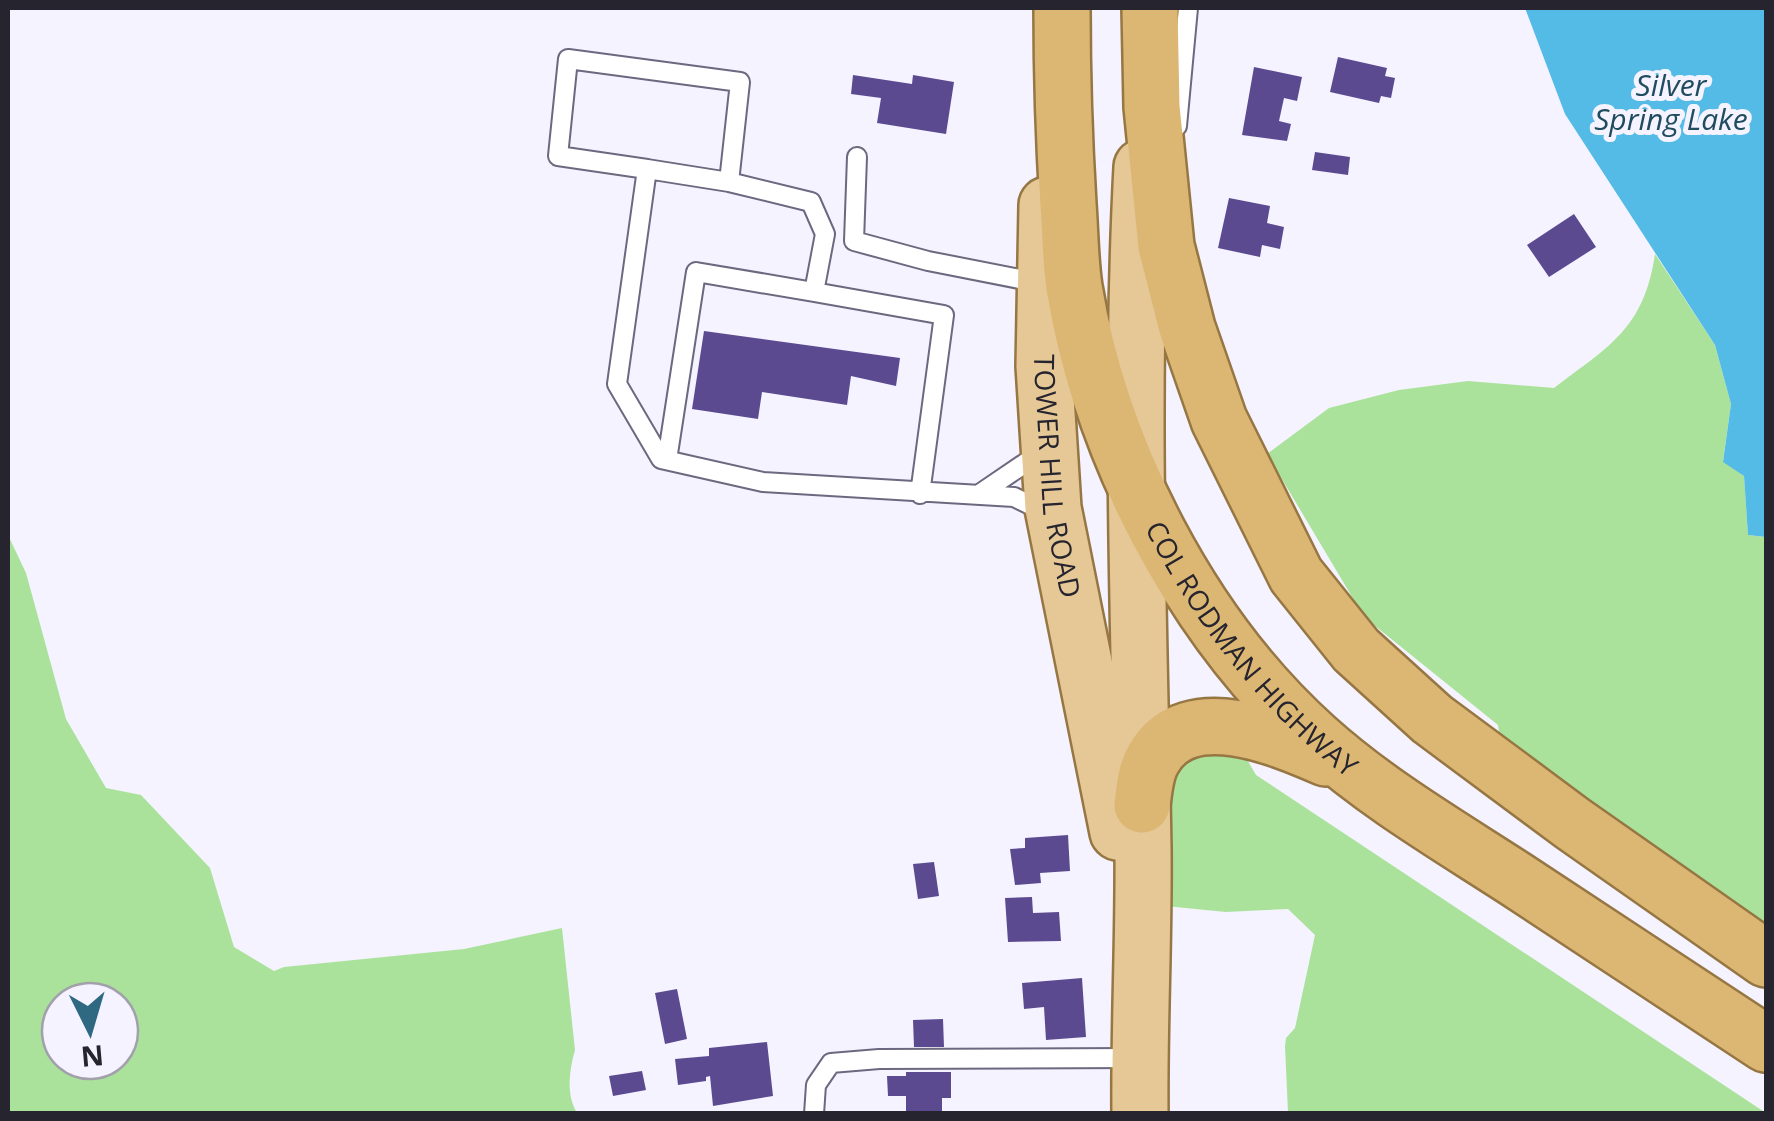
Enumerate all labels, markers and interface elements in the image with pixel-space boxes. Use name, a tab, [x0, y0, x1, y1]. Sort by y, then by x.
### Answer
water label: Silver Spring Lake	[1594, 64, 1748, 139]
street label: TOWER HILL ROAD	[1026, 354, 1091, 601]
street label: COL RODMAN HIGHWAY	[1137, 514, 1366, 785]
north arrow	[40, 981, 140, 1081]
text: N	[79, 1037, 105, 1077]

